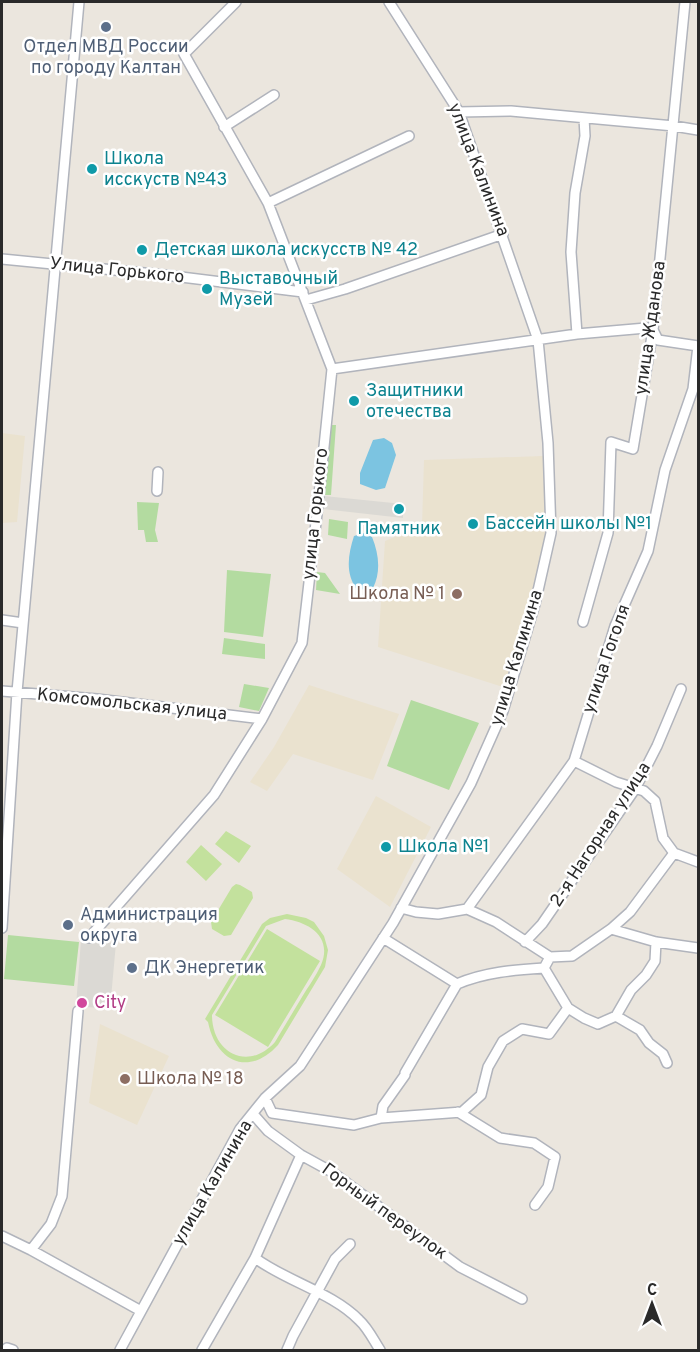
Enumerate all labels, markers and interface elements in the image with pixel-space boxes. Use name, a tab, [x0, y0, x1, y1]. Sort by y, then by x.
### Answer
marker: Отдел МВД России по городу Калтан	[99, 20, 113, 34]
place label: Отдел МВД России по городу Калтан	[23, 36, 189, 80]
street label: улица Калинина	[442, 100, 514, 240]
place label: Школа исскуств №43	[104, 148, 227, 192]
marker: Школа исскуств №43	[85, 162, 99, 176]
place label: Детская школа искусств № 42	[154, 239, 418, 262]
marker: Детская школа искусств № 42	[135, 243, 149, 257]
street label: Улица Горького	[49, 253, 185, 289]
street label: улица Жданова	[630, 259, 672, 397]
place label: Выставочный Музей	[219, 268, 338, 312]
marker: Выставочный Музей	[200, 282, 214, 296]
place label: Защитники отечества	[366, 380, 464, 424]
marker: Защитники отечества	[347, 394, 361, 408]
street label: улица Горького	[298, 447, 334, 581]
marker: Памятник	[392, 502, 406, 516]
place label: Бассейн школы №1	[485, 513, 652, 536]
marker: Бассейн школы №1	[466, 517, 480, 531]
place label: Памятник	[357, 518, 441, 541]
place label: Школа № 1	[349, 583, 445, 606]
marker: Школа № 1	[450, 587, 464, 601]
street label: улица Калинина	[485, 587, 549, 729]
street label: улица Гоголя	[578, 602, 636, 716]
street label: Комсомольская улица	[36, 684, 228, 726]
street label: 2-я Нагорная улица	[545, 758, 657, 912]
place label: Школа №1	[398, 836, 490, 859]
marker: Школа №1	[379, 840, 393, 854]
place label: Администрация округа	[80, 904, 218, 948]
marker: Администрация округа	[61, 918, 75, 932]
place label: ДК Энергетик	[144, 957, 264, 980]
marker: ДК Энергетик	[125, 961, 139, 975]
place label: City	[94, 992, 126, 1015]
marker: City	[75, 996, 89, 1010]
place label: Школа № 18	[137, 1068, 244, 1091]
marker: Школа № 18	[118, 1072, 132, 1086]
street label: улица Калинина	[168, 1116, 258, 1250]
street label: Горный переулок	[317, 1159, 451, 1265]
north arrow	[622, 1274, 682, 1334]
text: С	[647, 1281, 657, 1301]

